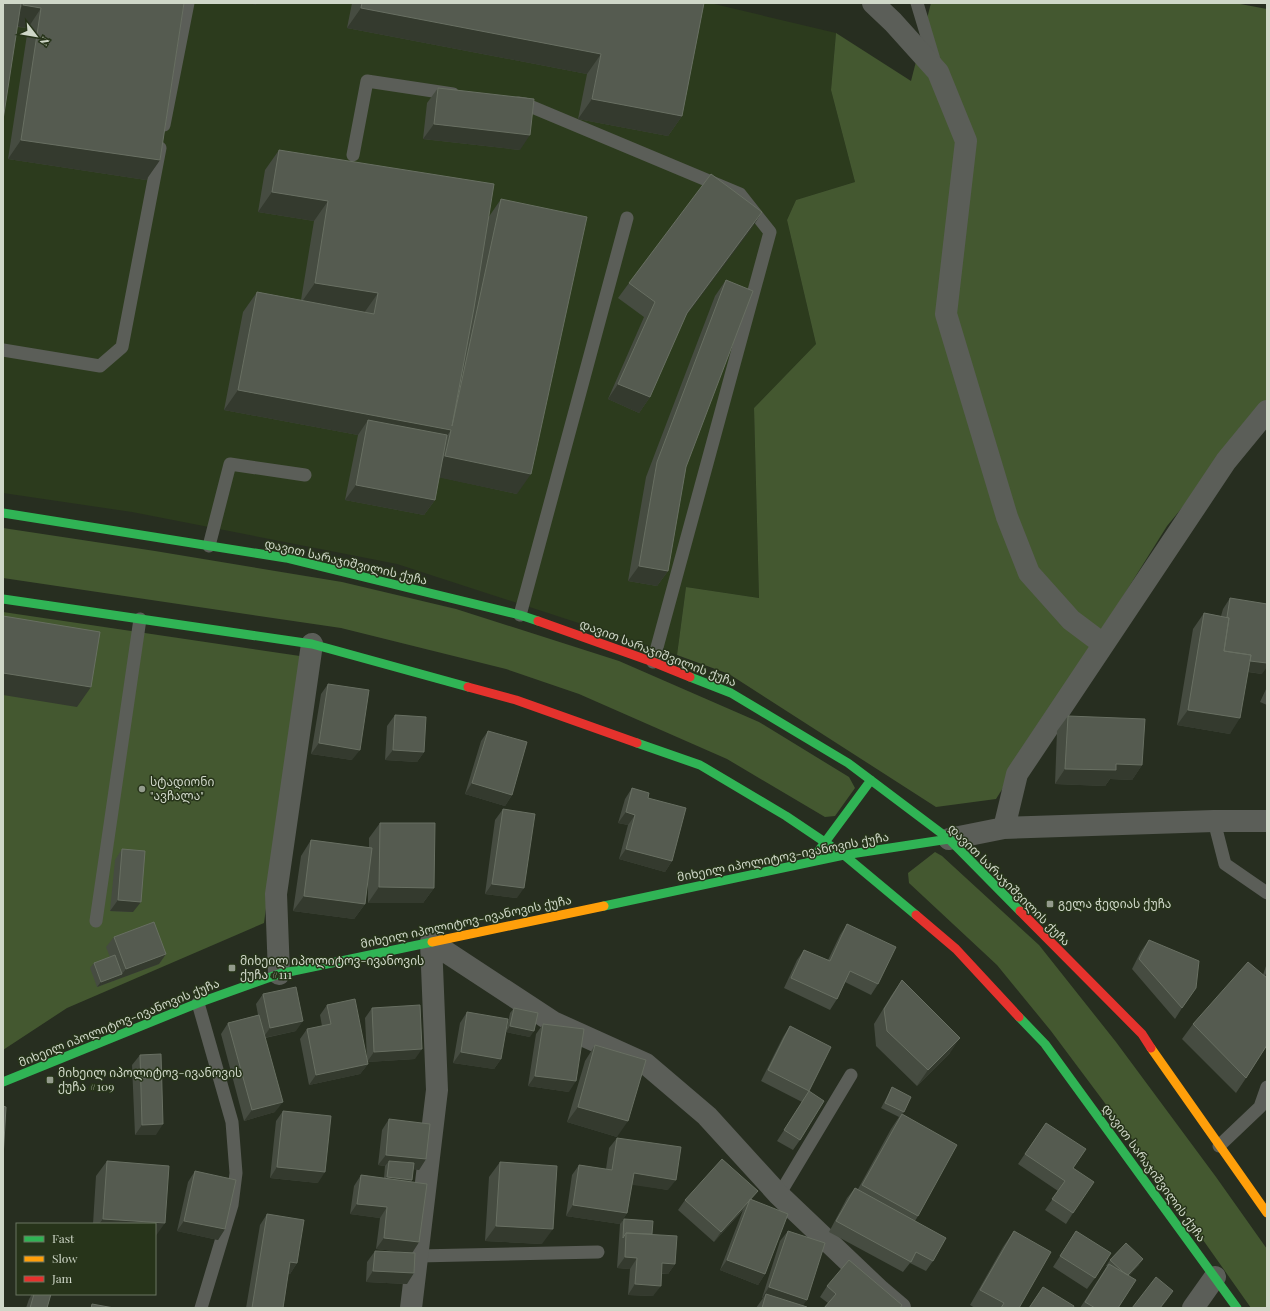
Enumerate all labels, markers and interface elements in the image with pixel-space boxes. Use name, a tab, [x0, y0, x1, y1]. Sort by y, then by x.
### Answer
north arrow	[16, 16, 56, 56]
text: N	[36, 34, 53, 49]
street label: დავით სარაჯიშვილის ქუჩა	[263, 534, 429, 589]
street label: დავით სარაჯიშვილის ქუჩა	[577, 615, 739, 690]
place label: სტადიონი "ავჩალა"	[150, 773, 214, 804]
marker: სტადიონი "ავჩალა"	[137, 784, 147, 794]
street label: დავით სარაჯიშვილის ქუჩა	[944, 820, 1074, 950]
street label: მიხეილ იპოლიტოვ-ივანოვის ქუჩა	[676, 828, 890, 885]
street label: მიხეილ იპოლიტოვ-ივანოვის ქუჩა	[359, 891, 573, 952]
place label: გელა ჭედიას ქუჩა	[1058, 895, 1171, 912]
marker: გელა ჭედიას ქუჩა	[1045, 899, 1055, 909]
place label: მიხეილ იპოლიტოვ-ივანოვის ქუჩა #111	[240, 952, 424, 982]
marker: მიხეილ იპოლიტოვ-ივანოვის ქუჩა #111	[227, 963, 237, 973]
street label: მიხეილ იპოლიტოვ-ივანოვის ქუჩა	[16, 974, 222, 1071]
place label: მიხეილ იპოლიტოვ-ივანოვის ქუჩა #109	[58, 1064, 242, 1094]
marker: მიხეილ იპოლიტოვ-ივანოვის ქუჩა #109	[45, 1075, 55, 1085]
street label: დავით სარაჯიშვილის ქუჩა	[1099, 1100, 1210, 1245]
legend	[16, 1223, 156, 1295]
text: Fast	[52, 1230, 75, 1246]
text: Slow	[52, 1250, 78, 1266]
text: Jam	[51, 1270, 73, 1286]

